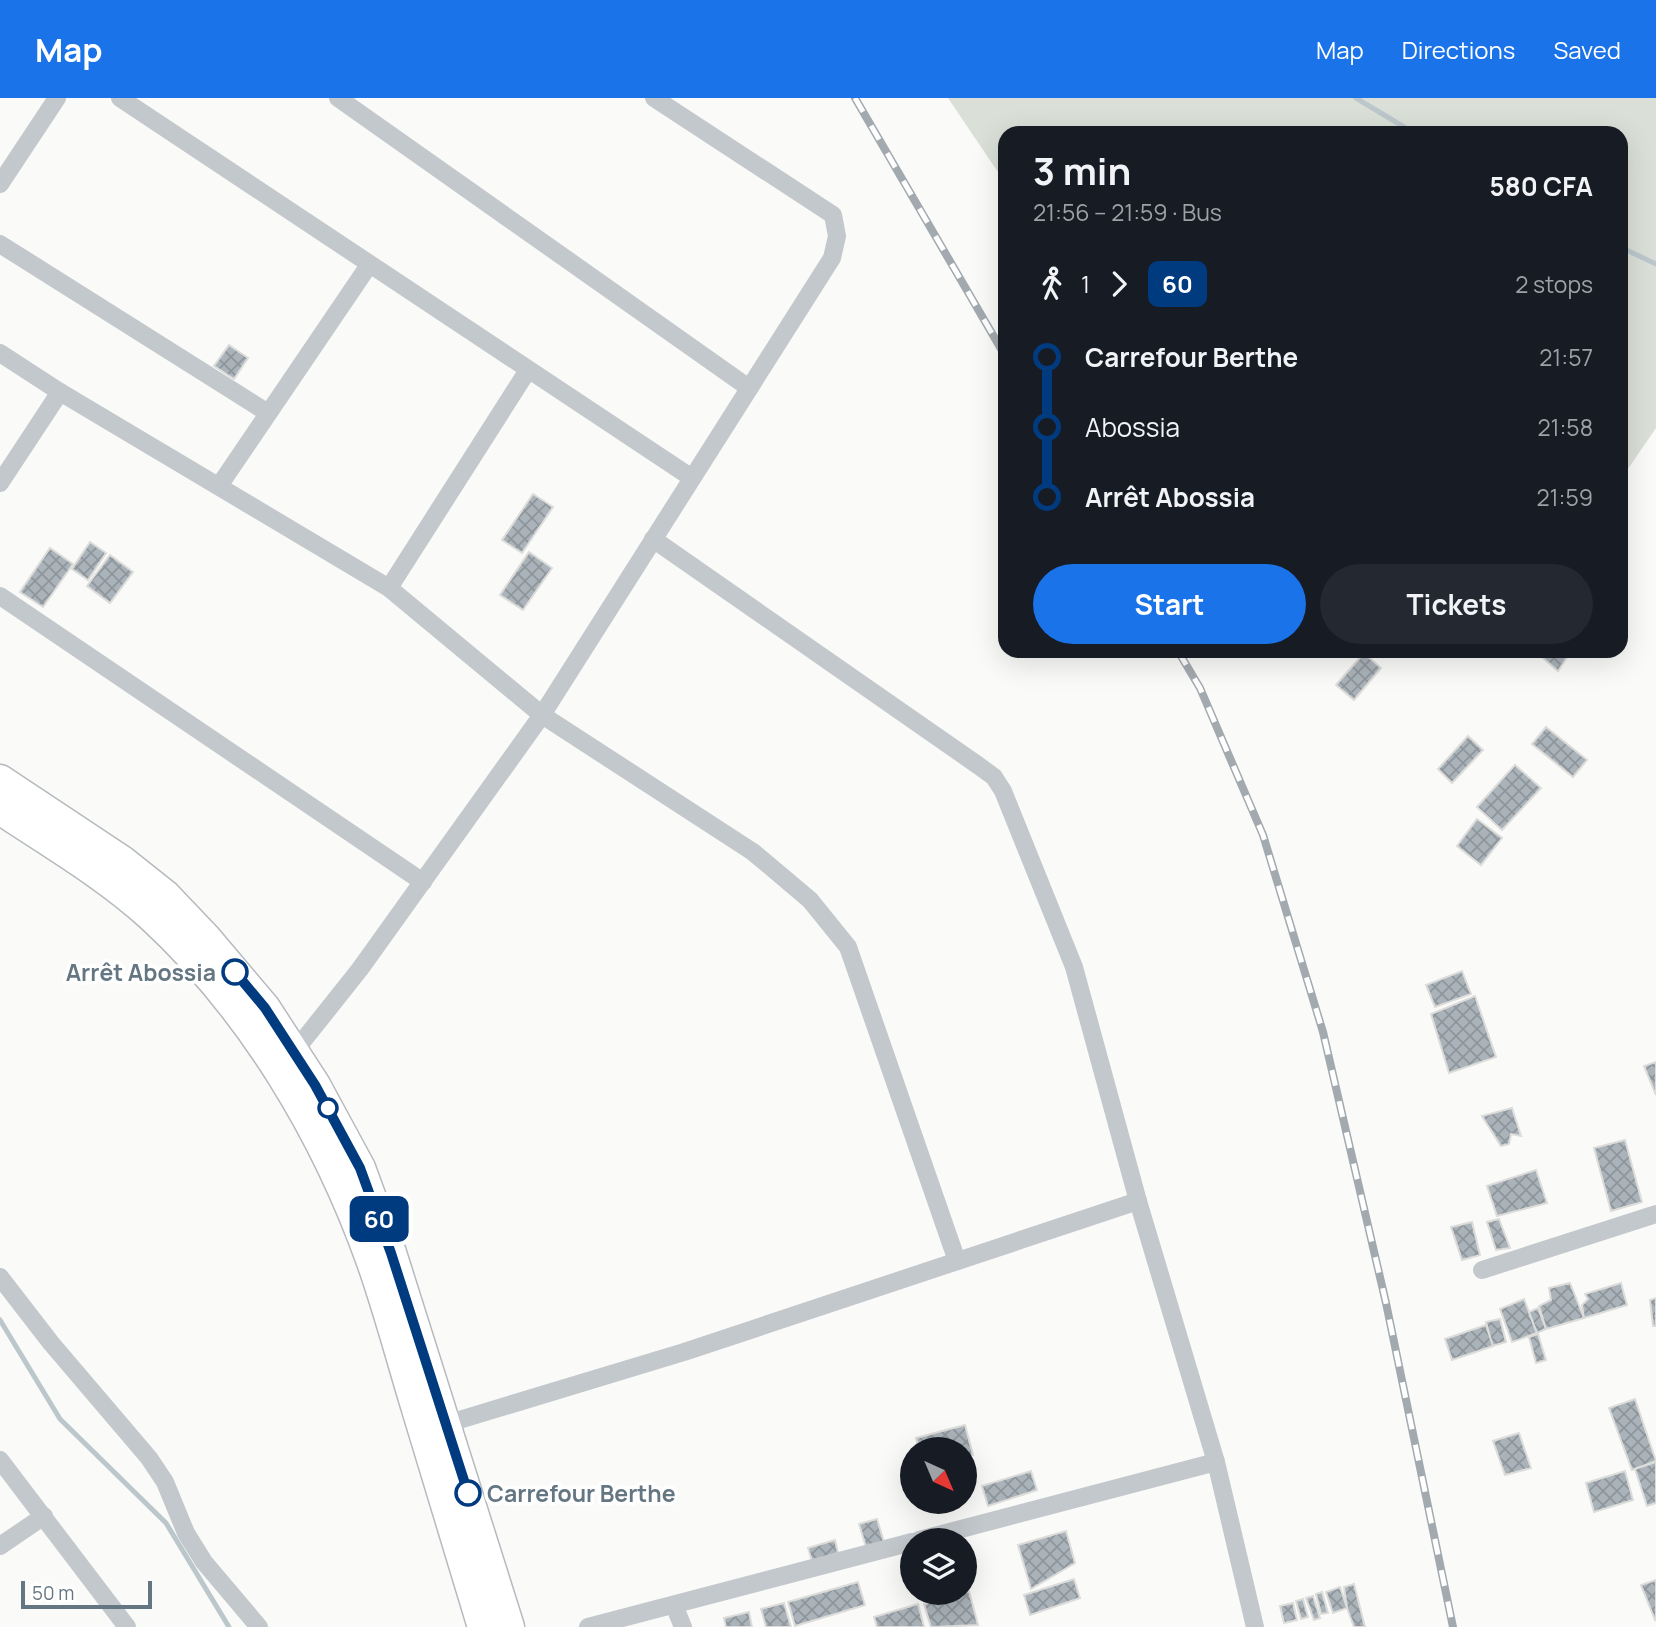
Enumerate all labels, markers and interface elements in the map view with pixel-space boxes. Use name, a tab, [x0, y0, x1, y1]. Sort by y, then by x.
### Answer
text: Map	[35, 27, 103, 72]
text: Map	[1316, 33, 1364, 66]
text: Directions	[1402, 33, 1515, 66]
text: Saved	[1553, 33, 1621, 66]
text: 3 min	[1033, 144, 1131, 196]
text: 580 CFA	[1490, 168, 1593, 204]
text: 21:56 – 21:59 · Bus	[1033, 196, 1222, 228]
icon: walk	[1033, 265, 1071, 303]
icon: forward	[1100, 265, 1138, 303]
text: 60	[1162, 267, 1193, 300]
text: 1	[1081, 268, 1090, 300]
text: 2 stops	[1515, 268, 1593, 300]
text: Carrefour Berthe	[1085, 339, 1298, 375]
text: 21:57	[1539, 341, 1593, 373]
text: Abossia	[1085, 409, 1180, 445]
text: 21:58	[1537, 411, 1593, 443]
text: Arrêt Abossia	[1085, 479, 1255, 515]
text: 21:59	[1536, 481, 1593, 513]
button: Start	[1033, 564, 1306, 644]
button: Tickets	[1320, 564, 1593, 644]
place label: Arrêt Abossia	[66, 956, 216, 988]
marker: Arrêt Abossia	[222, 959, 248, 985]
unlabelled marker	[318, 1098, 338, 1118]
line badge: 60	[348, 1196, 410, 1242]
text: 60	[364, 1202, 394, 1235]
north arrow	[900, 1437, 976, 1514]
map controls	[900, 1437, 977, 1605]
place label: Carrefour Berthe	[487, 1477, 676, 1509]
marker: Carrefour Berthe	[455, 1480, 481, 1506]
button: layers	[900, 1528, 977, 1605]
scale bar	[21, 1578, 152, 1610]
text: 50 m	[32, 1580, 74, 1606]

